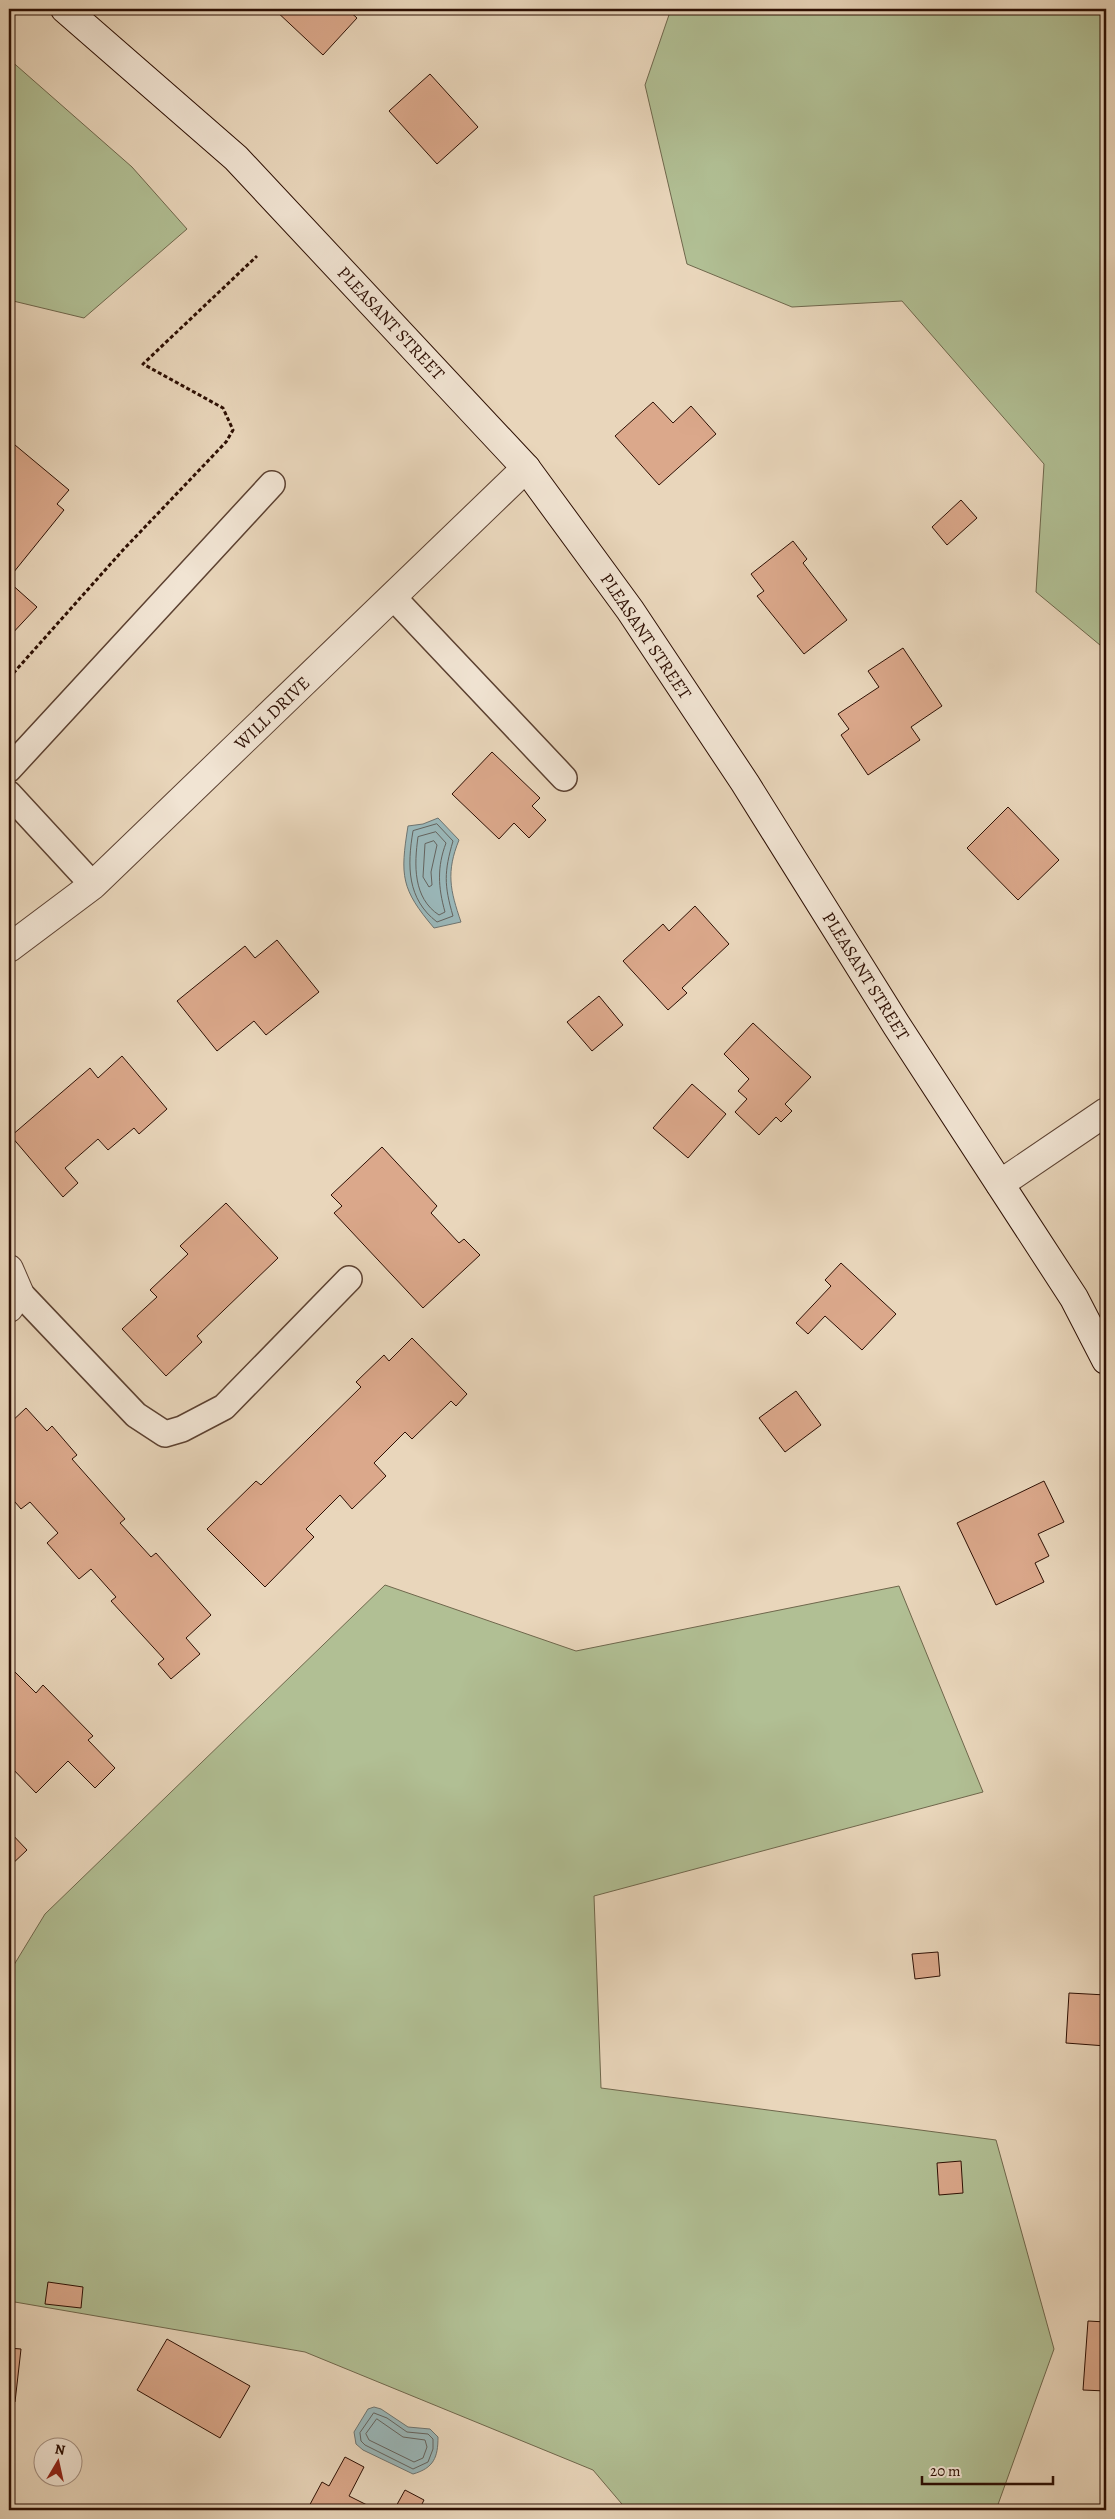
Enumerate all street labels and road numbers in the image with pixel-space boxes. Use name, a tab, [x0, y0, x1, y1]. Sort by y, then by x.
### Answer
street label: PLEASANT STREET	[332, 261, 450, 385]
street label: PLEASANT STREET	[595, 568, 697, 704]
street label: WILL DRIVE	[228, 671, 315, 756]
street label: PLEASANT STREET	[817, 907, 915, 1045]

